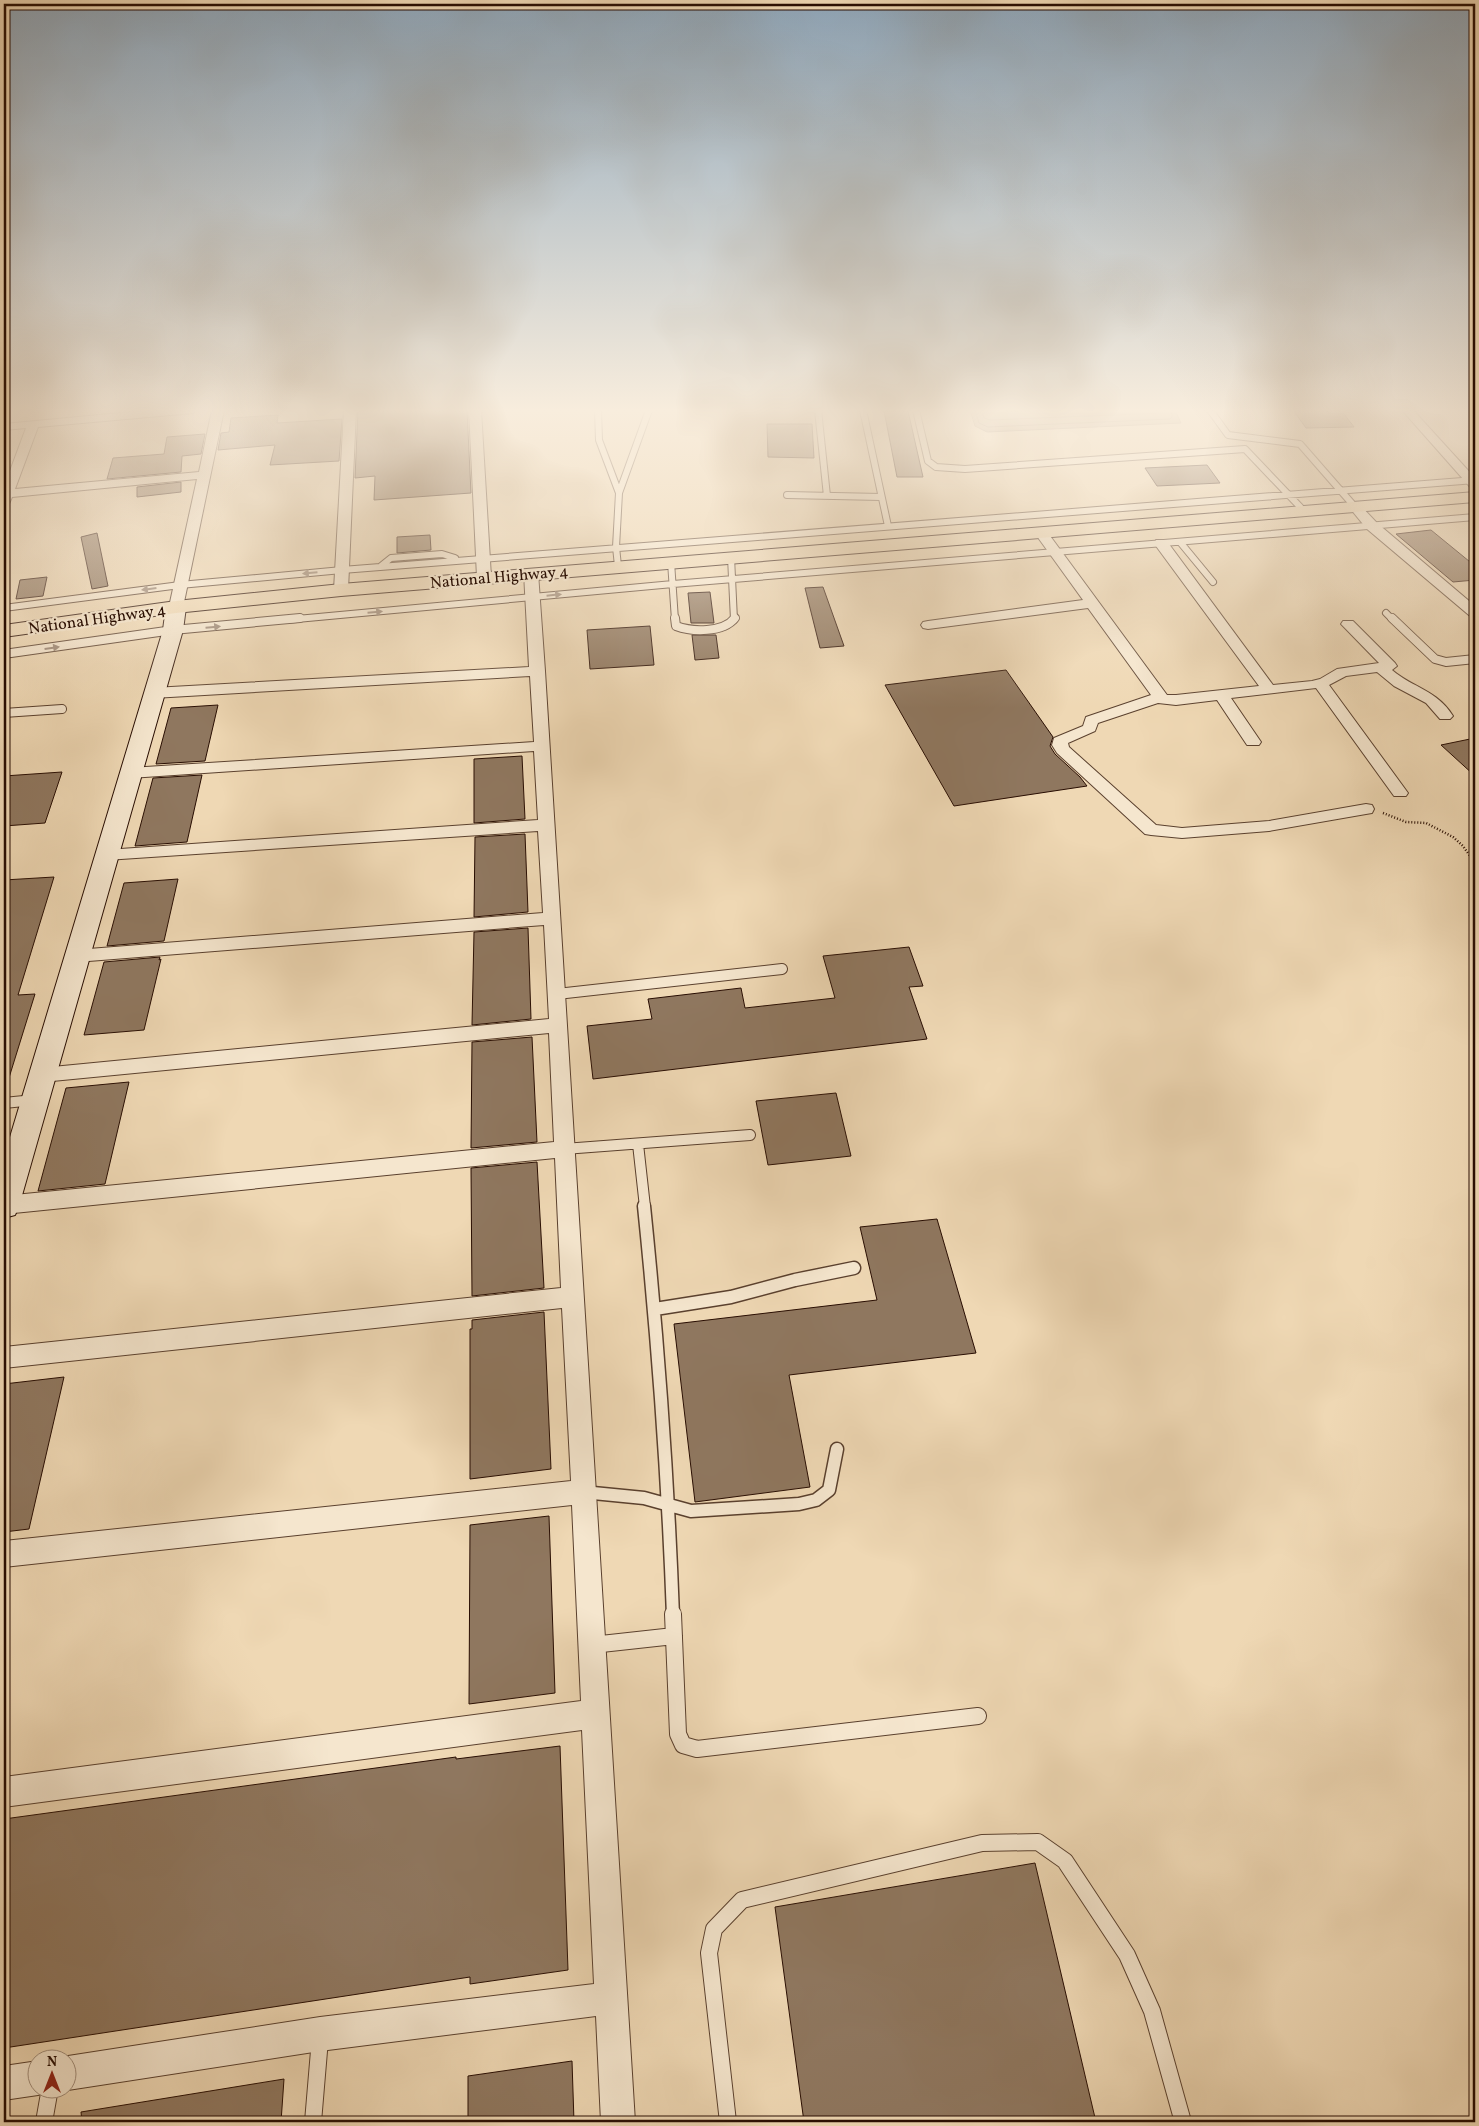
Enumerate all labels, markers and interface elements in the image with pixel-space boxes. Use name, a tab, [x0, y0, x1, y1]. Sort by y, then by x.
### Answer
street label: National Highway 4	[429, 561, 569, 595]
one-way arrow	[302, 569, 318, 577]
one-way arrow	[140, 585, 156, 593]
one-way arrow	[546, 591, 562, 599]
street label: National Highway 4	[27, 599, 168, 641]
one-way arrow	[367, 608, 383, 616]
one-way arrow	[205, 622, 221, 630]
one-way arrow	[44, 643, 60, 651]
north arrow	[28, 2048, 78, 2098]
text: N	[47, 2053, 57, 2072]

